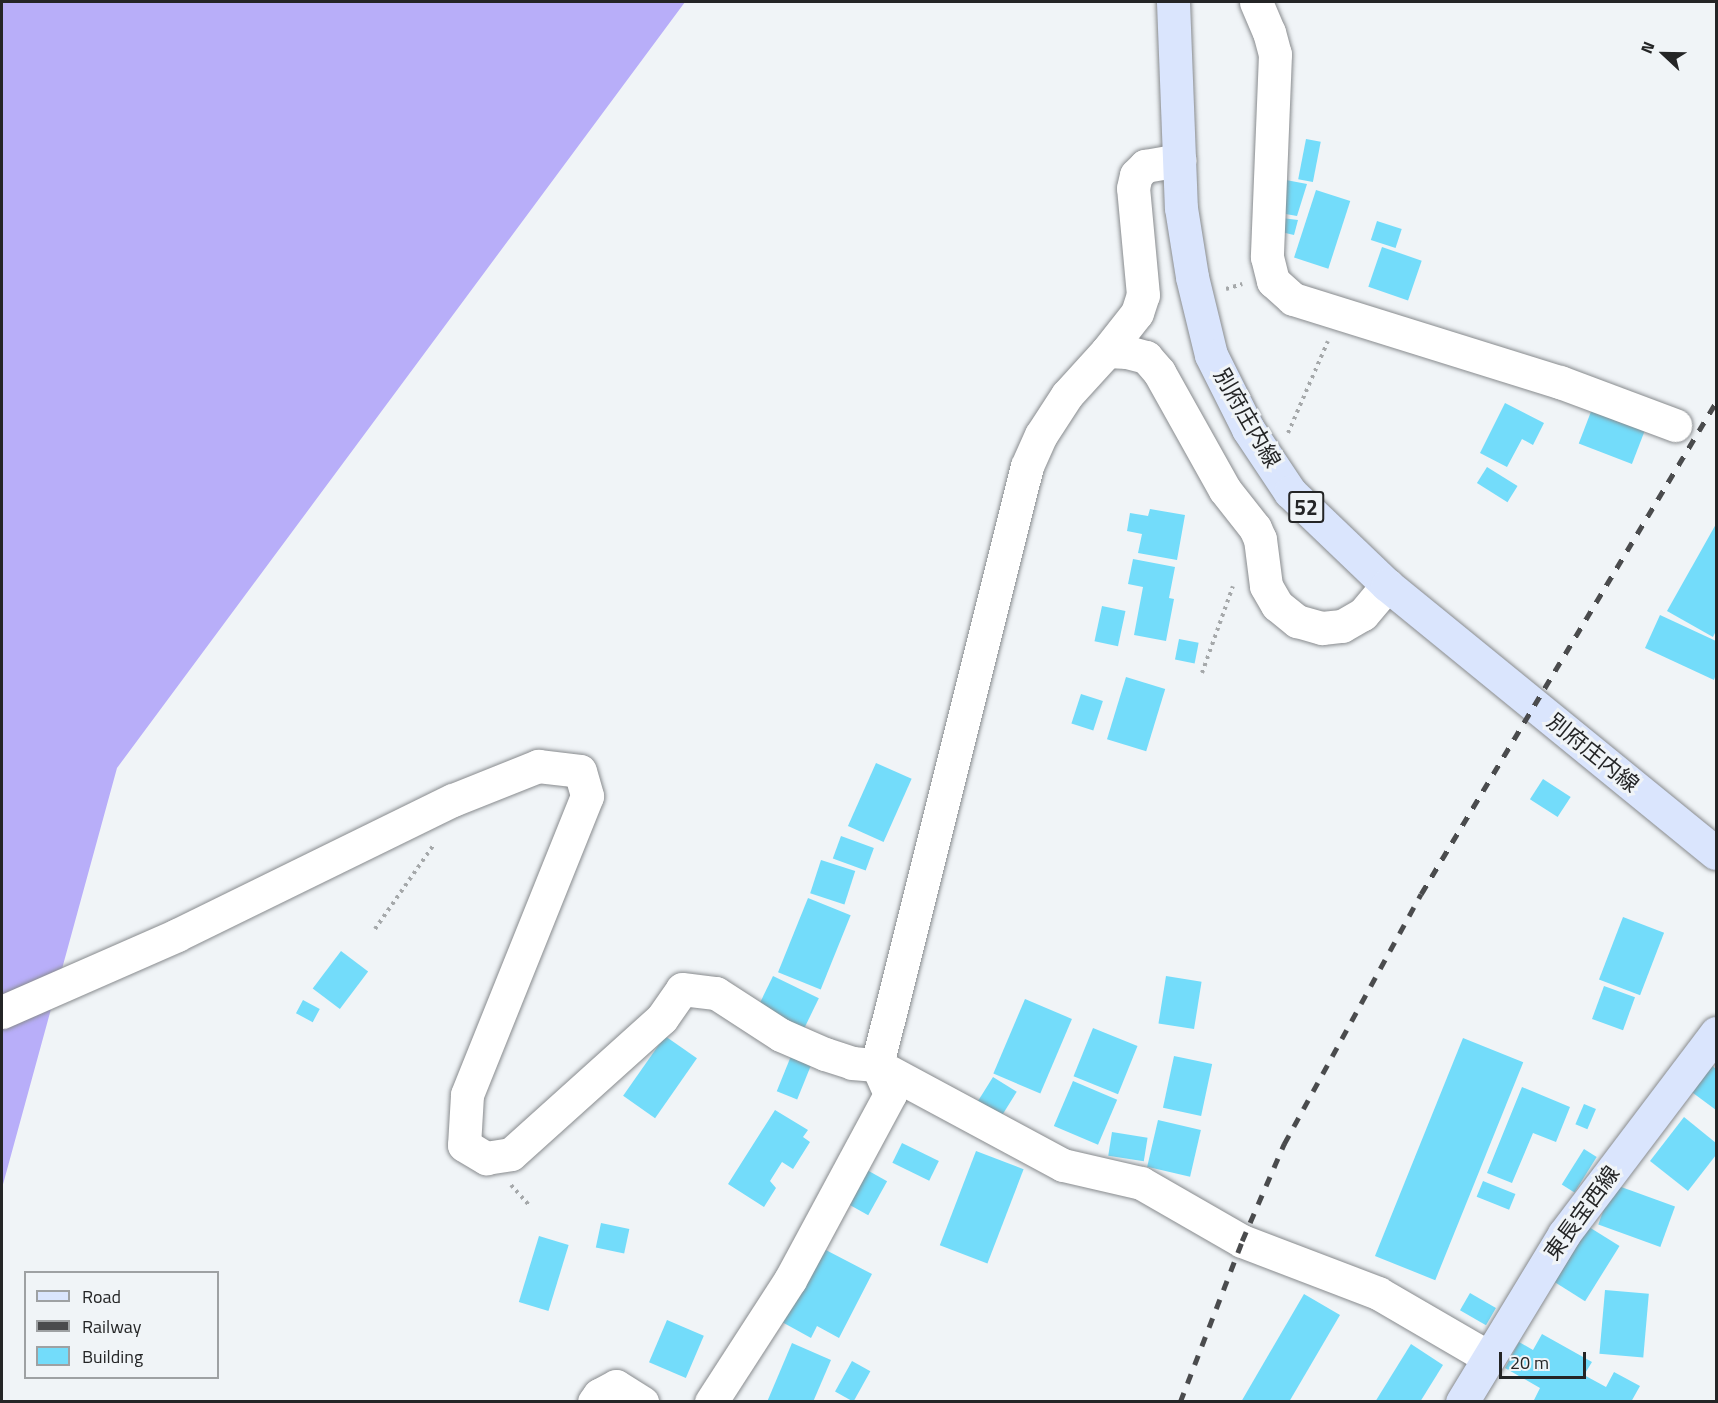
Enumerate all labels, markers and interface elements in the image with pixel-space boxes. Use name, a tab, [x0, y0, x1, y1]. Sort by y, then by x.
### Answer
north arrow	[1634, 24, 1694, 84]
text: N	[1634, 38, 1661, 57]
street label: 別府庄内線	[1208, 364, 1286, 472]
road number: 52	[1288, 489, 1324, 525]
street label: 別府庄内線	[1542, 708, 1644, 798]
street label: 東長宝西線	[1539, 1161, 1625, 1265]
legend	[24, 1271, 219, 1379]
text: Road	[82, 1283, 121, 1310]
text: Railway	[82, 1313, 141, 1340]
scale bar	[1502, 1340, 1589, 1378]
text: Building	[82, 1343, 143, 1370]
text: 20 m	[1510, 1349, 1549, 1376]

